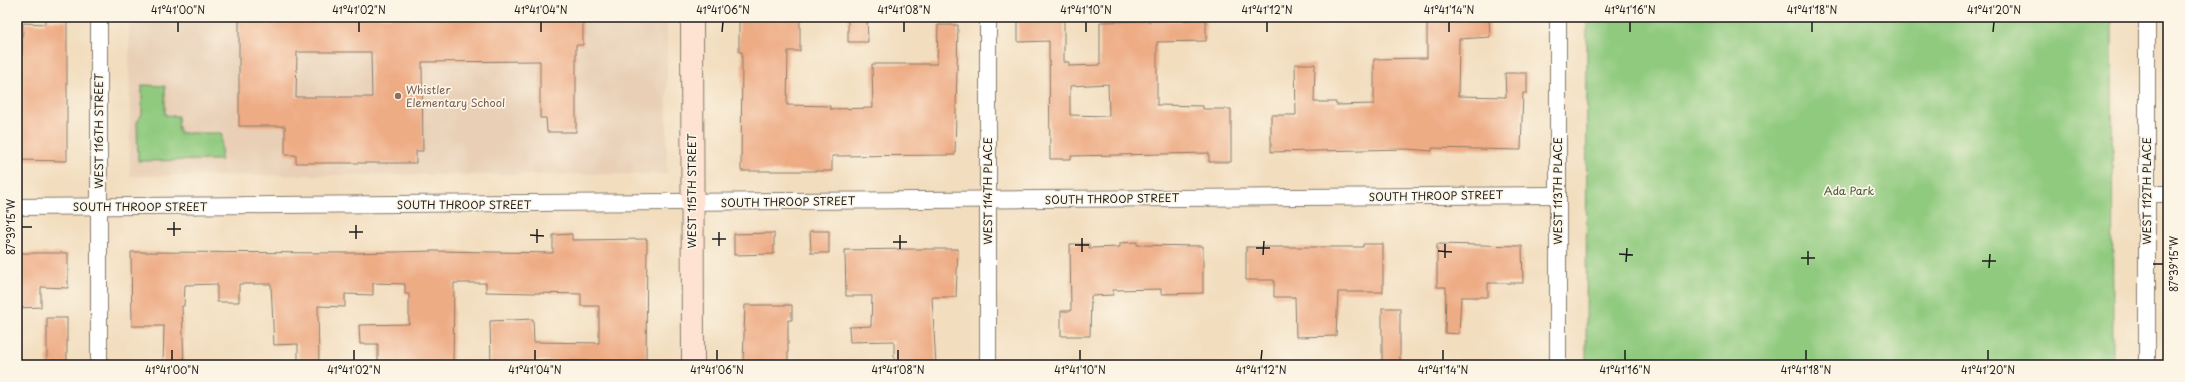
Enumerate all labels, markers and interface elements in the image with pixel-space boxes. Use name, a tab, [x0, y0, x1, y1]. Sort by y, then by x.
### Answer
text: 41°41'00"N	[151, 2, 205, 17]
text: 41°41'02"N	[332, 2, 386, 17]
text: 41°41'04"N	[514, 2, 568, 17]
text: 41°41'06"N	[696, 2, 750, 17]
text: 41°41'08"N	[877, 2, 931, 17]
text: 41°41'10"N	[1060, 2, 1112, 17]
text: 41°41'12"N	[1241, 2, 1293, 17]
text: 41°41'14"N	[1424, 2, 1475, 17]
text: 41°41'16"N	[1604, 2, 1656, 17]
text: 41°41'18"N	[1787, 2, 1837, 17]
text: 41°41'20"N	[1967, 2, 2021, 17]
street label: WEST 116TH STREET	[90, 73, 107, 189]
place label: Whistler Elementary School	[406, 81, 505, 111]
marker: Whistler Elementary School	[393, 91, 403, 101]
street label: WEST 115TH STREET	[683, 133, 700, 248]
street label: WEST 114TH PLACE	[979, 137, 996, 245]
street label: WEST 113TH PLACE	[1549, 137, 1566, 245]
street label: WEST 112TH PLACE	[2138, 137, 2155, 245]
park label: Ada Park	[1824, 182, 1875, 199]
street label: SOUTH THROOP STREET	[1369, 186, 1504, 205]
street label: SOUTH THROOP STREET	[1045, 189, 1180, 208]
street label: SOUTH THROOP STREET	[721, 192, 856, 211]
street label: SOUTH THROOP STREET	[397, 196, 532, 213]
text: 87°39'15"W	[3, 198, 18, 255]
street label: SOUTH THROOP STREET	[73, 198, 208, 215]
text: 87°39'15"W	[2166, 235, 2181, 292]
text: 41°41'00"N	[145, 362, 199, 377]
text: 41°41'02"N	[327, 362, 381, 377]
text: 41°41'04"N	[508, 362, 562, 377]
text: 41°41'06"N	[690, 362, 744, 377]
text: 41°41'08"N	[871, 362, 925, 377]
text: 41°41'10"N	[1054, 362, 1106, 377]
text: 41°41'12"N	[1235, 362, 1287, 377]
text: 41°41'14"N	[1418, 362, 1469, 377]
text: 41°41'16"N	[1599, 362, 1651, 377]
text: 41°41'18"N	[1781, 362, 1831, 377]
text: 41°41'20"N	[1961, 362, 2015, 377]

